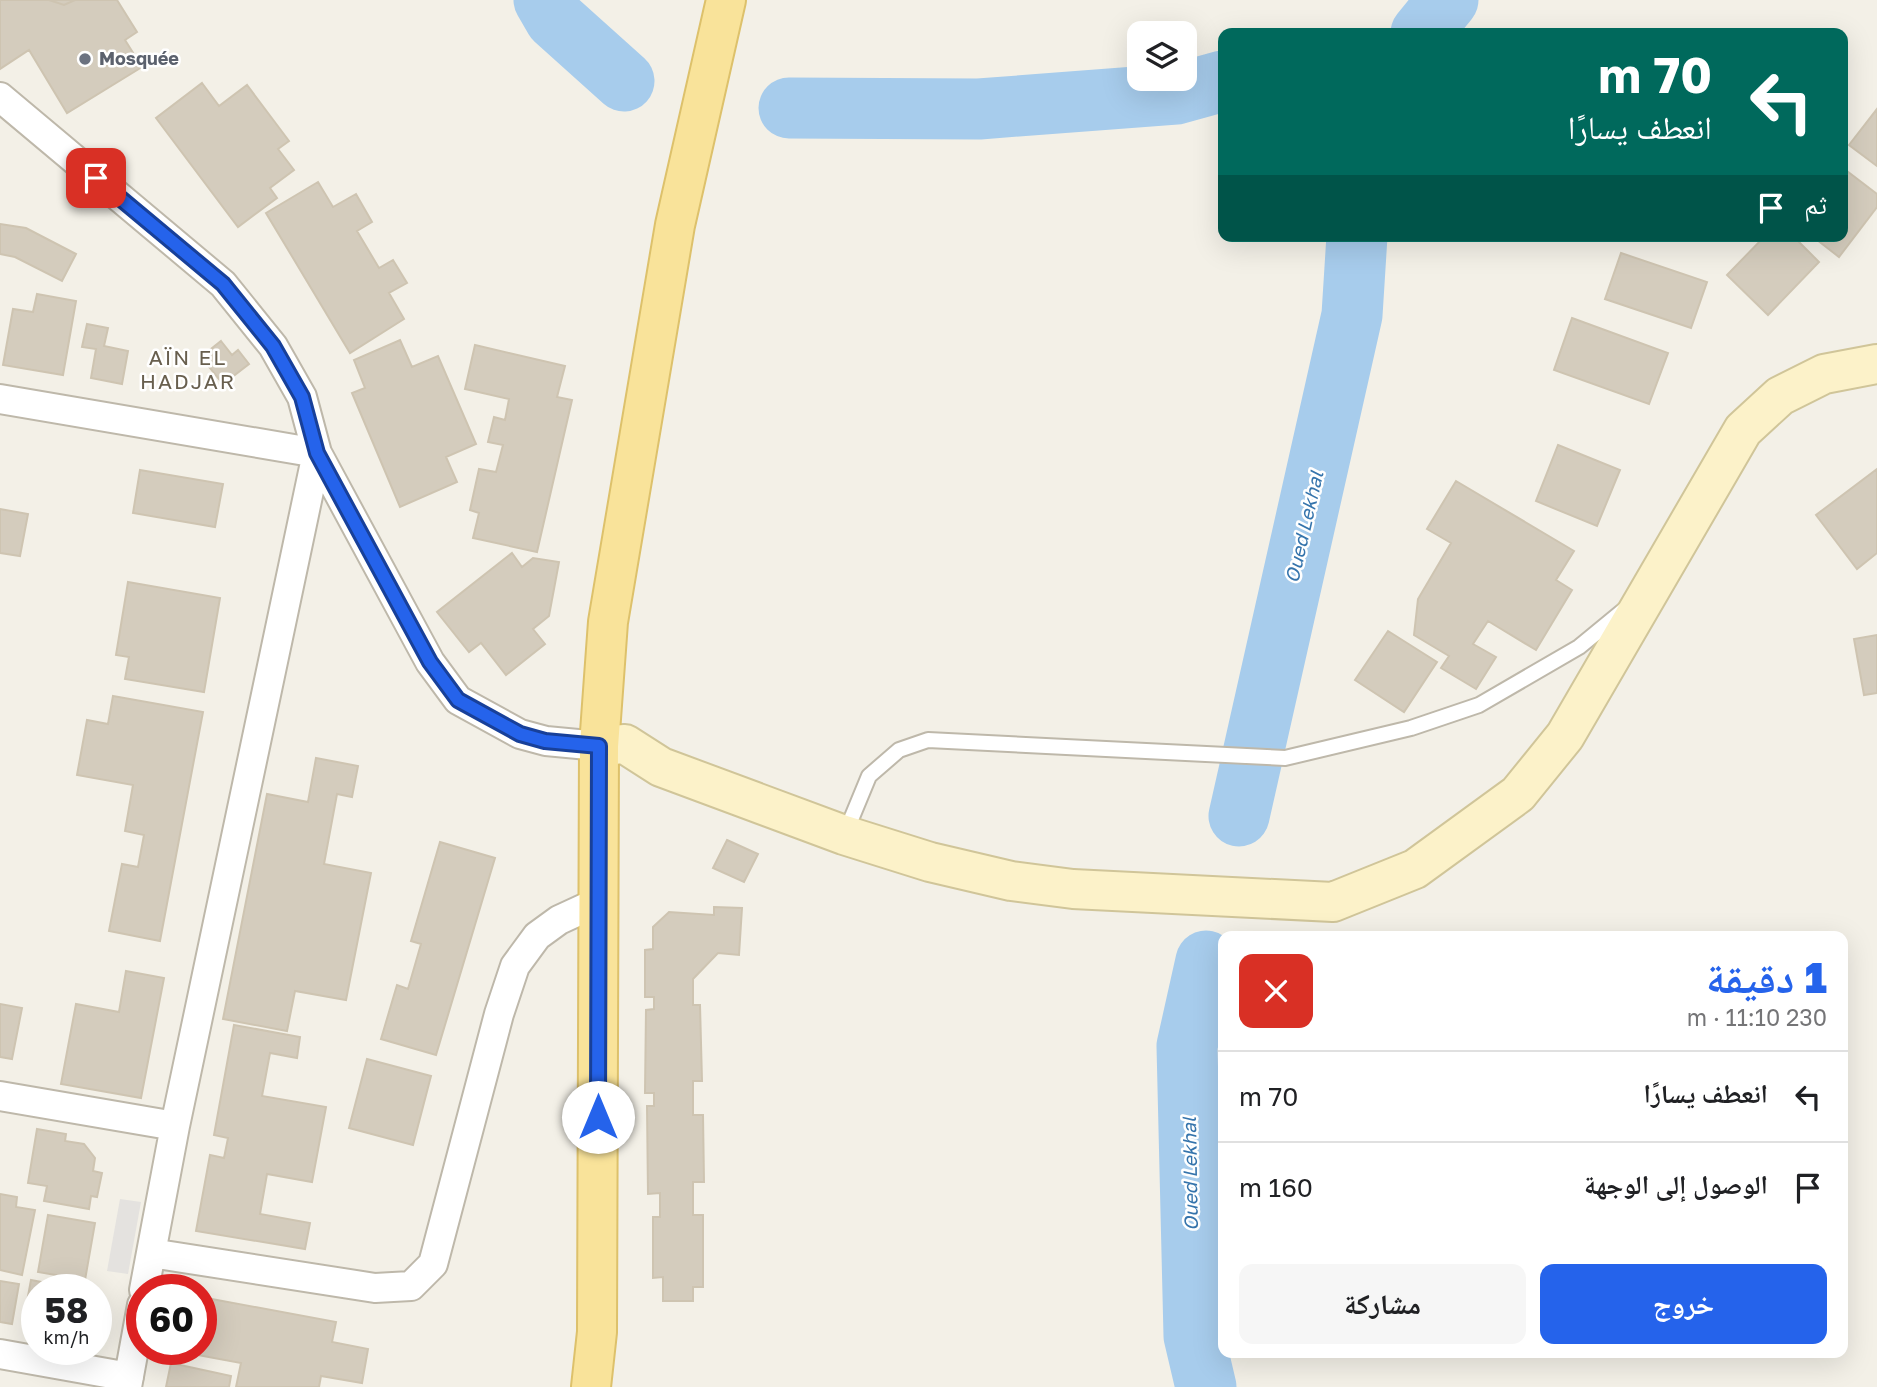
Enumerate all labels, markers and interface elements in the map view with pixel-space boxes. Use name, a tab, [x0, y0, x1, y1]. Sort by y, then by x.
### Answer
map controls	[1127, 21, 1197, 91]
button: layers	[1127, 21, 1197, 91]
text: 70 m	[1598, 45, 1712, 104]
place label: Mosquée	[99, 47, 179, 69]
marker: Mosquée	[77, 51, 93, 67]
icon: left	[1736, 56, 1827, 147]
text: انعطف يسارًا	[1568, 108, 1712, 146]
pin	[66, 148, 126, 208]
icon: arrive	[77, 159, 115, 197]
icon: arrive	[1752, 189, 1790, 227]
text: ثم	[1804, 189, 1827, 220]
district label: AÏN EL HADJAR	[140, 344, 236, 394]
water label: Oued Lekhal	[1279, 468, 1328, 585]
text: 1 دقيقة	[1706, 952, 1827, 1002]
button: close	[1239, 954, 1313, 1028]
text: 230 m · 11:10	[1687, 1003, 1827, 1031]
text: انعطف يسارًا	[1644, 1078, 1768, 1109]
icon: left	[1789, 1078, 1827, 1116]
position arrow	[561, 1080, 635, 1154]
text: 70 m	[1239, 1081, 1298, 1112]
water label: Oued Lekhal	[1177, 1116, 1202, 1231]
text: الوصول إلى الوجهة	[1584, 1169, 1768, 1200]
icon: arrive	[1789, 1169, 1827, 1207]
text: 160 m	[1239, 1172, 1313, 1203]
button: مشاركة	[1239, 1264, 1526, 1344]
button: خروج	[1540, 1264, 1827, 1344]
speed limit sign: 60	[126, 1274, 217, 1365]
text: 58	[45, 1289, 88, 1331]
text: km/h	[44, 1326, 89, 1348]

